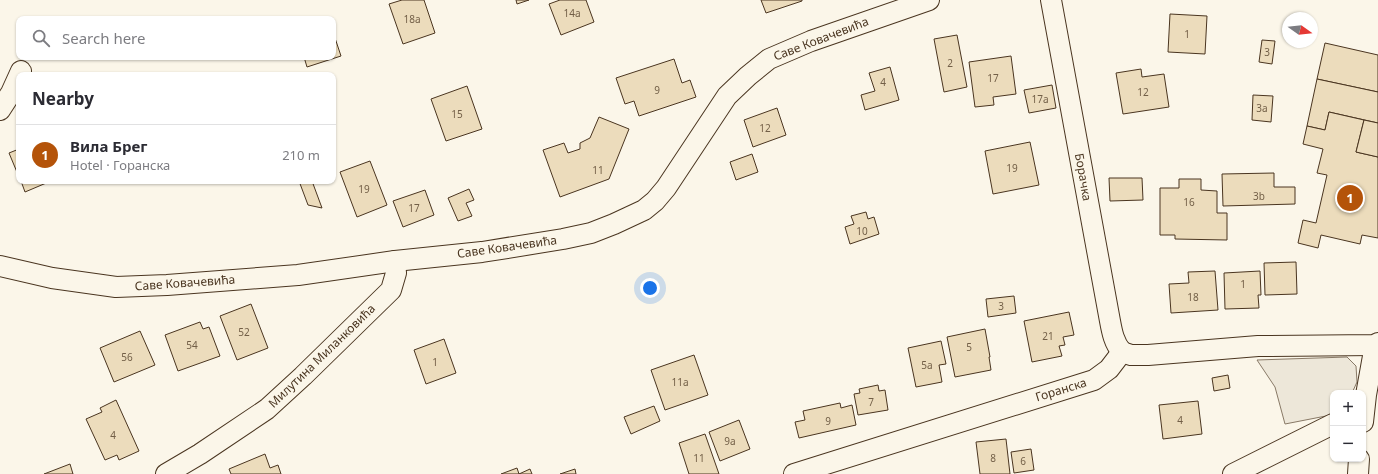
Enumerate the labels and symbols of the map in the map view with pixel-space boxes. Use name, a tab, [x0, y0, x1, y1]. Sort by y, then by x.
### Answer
house number: 14a	[563, 6, 581, 20]
house number: 18a	[403, 12, 421, 26]
north arrow	[1282, 12, 1318, 48]
street label: Саве Ковачевића	[771, 13, 871, 65]
house number: 1	[1184, 27, 1190, 41]
house number: 3	[1264, 45, 1270, 59]
house number: 2	[947, 56, 953, 70]
house number: 17	[987, 71, 999, 85]
house number: 4	[880, 75, 886, 89]
house number: 9	[654, 83, 660, 97]
house number: 12	[1137, 85, 1149, 99]
house number: 17a	[1031, 92, 1049, 106]
house number: 3a	[1256, 101, 1268, 115]
house number: 15	[451, 107, 463, 121]
house number: 12	[759, 121, 771, 135]
street label: Борачка	[1071, 152, 1096, 202]
house number: 19	[1006, 161, 1018, 175]
house number: 11	[592, 163, 604, 177]
house number: 19	[358, 182, 370, 196]
pin: 1	[1337, 183, 1363, 213]
house number: 3b	[1253, 189, 1265, 203]
house number: 16	[1183, 195, 1195, 209]
house number: 17	[408, 201, 420, 215]
house number: 10	[856, 224, 868, 238]
street label: Саве Ковачевића	[456, 231, 558, 262]
street label: Саве Ковачевића	[134, 271, 236, 294]
house number: 1	[1240, 277, 1246, 291]
your location	[640, 278, 660, 298]
house number: 18	[1187, 290, 1199, 304]
house number: 3	[998, 299, 1004, 313]
street label: Милутина Миланковића	[264, 300, 379, 411]
house number: 52	[238, 325, 250, 339]
house number: 21	[1042, 329, 1054, 343]
house number: 54	[186, 338, 198, 352]
house number: 5	[966, 340, 972, 354]
house number: 56	[121, 350, 133, 364]
house number: 1	[432, 355, 438, 369]
house number: 5a	[921, 358, 933, 372]
street label: Горанска	[1033, 374, 1089, 405]
house number: 11a	[671, 375, 689, 389]
house number: 7	[868, 395, 874, 409]
house number: 4	[1177, 413, 1183, 427]
house number: 9	[825, 414, 831, 428]
house number: 4	[110, 428, 116, 442]
house number: 9a	[724, 434, 736, 448]
house number: 11	[693, 451, 705, 465]
house number: 8	[990, 451, 996, 465]
house number: 6	[1020, 454, 1026, 468]

